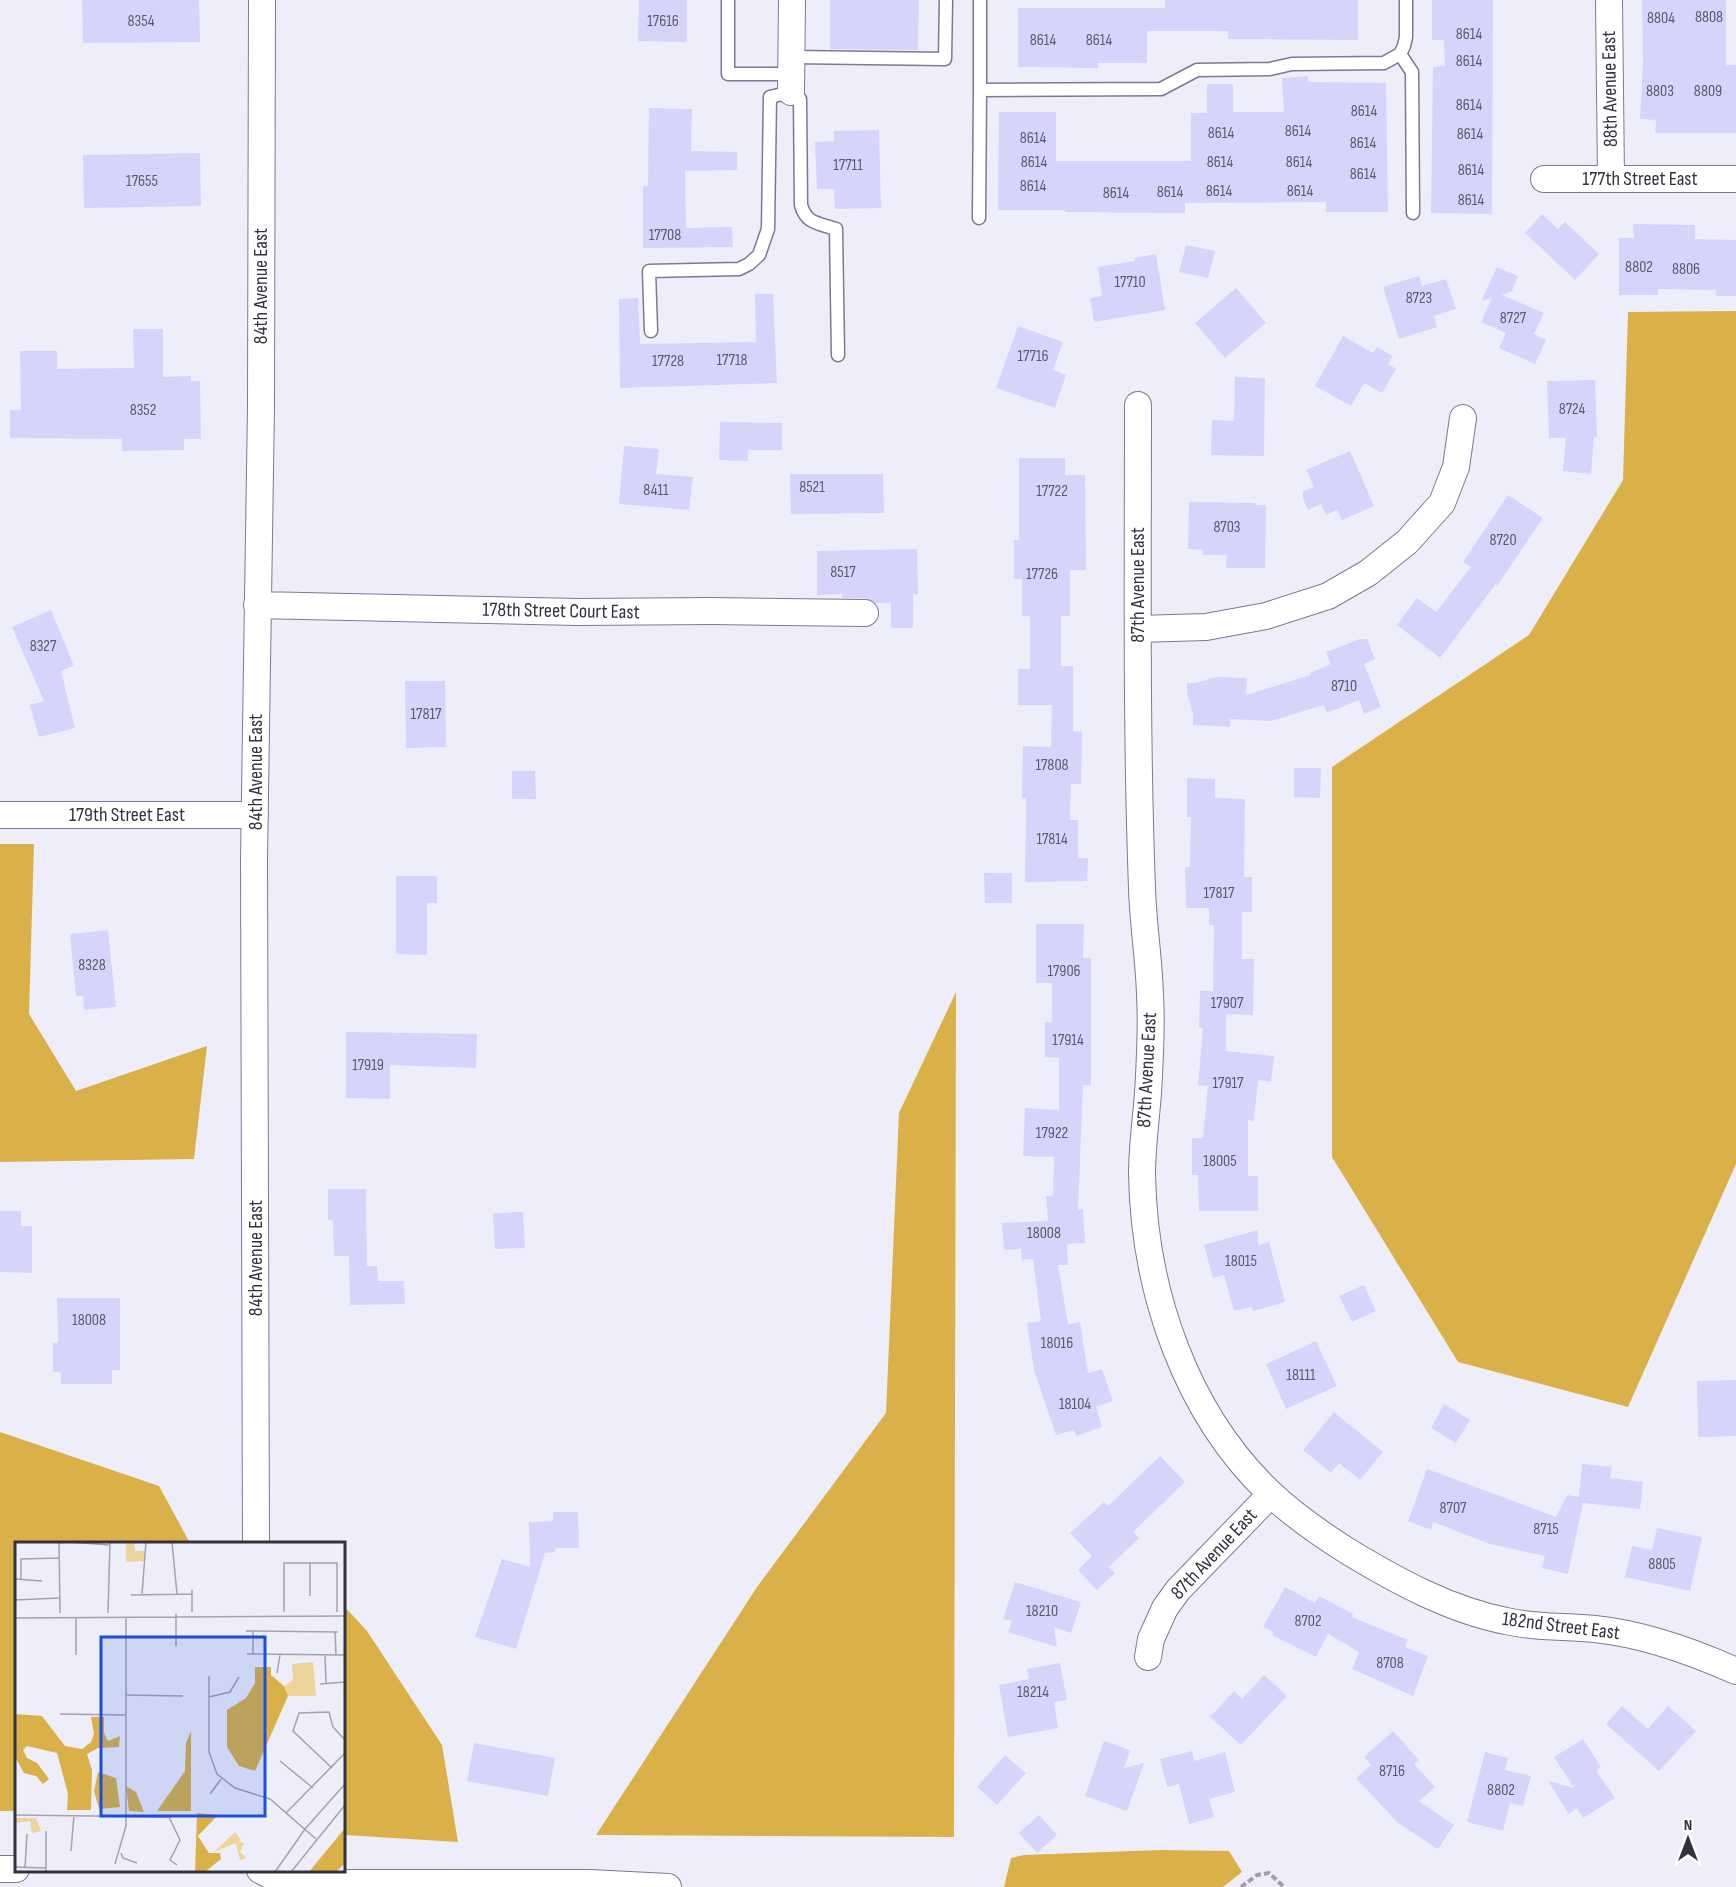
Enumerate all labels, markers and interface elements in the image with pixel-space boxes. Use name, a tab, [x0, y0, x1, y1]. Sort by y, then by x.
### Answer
house number: 8808	[1695, 8, 1723, 27]
house number: 8804	[1647, 9, 1675, 28]
house number: 8354	[128, 12, 155, 31]
house number: 17616	[647, 12, 679, 31]
house number: 8614	[1456, 25, 1482, 44]
house number: 8614	[1030, 31, 1056, 50]
house number: 8614	[1086, 31, 1112, 50]
street label: 88th Avenue East	[1597, 31, 1623, 147]
house number: 8614	[1456, 52, 1482, 71]
house number: 8803	[1646, 82, 1674, 101]
house number: 8809	[1694, 82, 1722, 101]
house number: 8614	[1456, 96, 1482, 115]
house number: 8614	[1351, 102, 1377, 121]
house number: 8614	[1285, 122, 1311, 141]
house number: 8614	[1208, 124, 1234, 143]
house number: 8614	[1457, 125, 1483, 144]
house number: 8614	[1020, 129, 1046, 148]
house number: 8614	[1350, 134, 1376, 153]
house number: 8614	[1021, 153, 1047, 172]
house number: 8614	[1207, 153, 1233, 172]
house number: 8614	[1286, 153, 1312, 172]
house number: 17711	[833, 156, 863, 175]
house number: 8614	[1458, 161, 1484, 180]
house number: 8614	[1350, 165, 1376, 184]
street label: 177th Street East	[1582, 167, 1698, 191]
house number: 17655	[126, 172, 158, 191]
house number: 8614	[1020, 177, 1046, 196]
house number: 8614	[1206, 182, 1232, 201]
house number: 8614	[1287, 182, 1313, 201]
house number: 8614	[1157, 183, 1183, 202]
house number: 8614	[1103, 184, 1129, 203]
house number: 8614	[1458, 191, 1484, 210]
house number: 17708	[649, 226, 681, 245]
street label: 84th Avenue East	[249, 228, 273, 344]
house number: 8802	[1625, 258, 1653, 277]
house number: 8806	[1672, 260, 1700, 279]
house number: 17710	[1114, 273, 1146, 292]
house number: 8723	[1406, 289, 1432, 308]
house number: 8727	[1500, 309, 1527, 328]
house number: 17716	[1017, 347, 1049, 366]
house number: 17718	[716, 351, 748, 370]
house number: 17728	[652, 352, 684, 371]
house number: 8724	[1559, 400, 1586, 419]
house number: 8352	[130, 401, 156, 420]
house number: 8521	[799, 478, 825, 497]
house number: 8411	[643, 481, 669, 500]
house number: 17722	[1036, 482, 1068, 501]
house number: 8703	[1213, 518, 1241, 537]
street label: 87th Avenue East	[1126, 527, 1150, 643]
house number: 8720	[1489, 531, 1517, 550]
house number: 8517	[830, 563, 856, 582]
house number: 17726	[1026, 565, 1058, 584]
street label: 178th Street Court East	[482, 598, 640, 624]
house number: 8327	[30, 637, 57, 656]
house number: 8710	[1331, 677, 1357, 696]
house number: 17817	[411, 705, 442, 724]
street label: 84th Avenue East	[244, 714, 268, 830]
house number: 17808	[1035, 756, 1069, 775]
street label: 179th Street East	[69, 803, 185, 827]
house number: 17814	[1036, 830, 1068, 849]
house number: 17817	[1204, 884, 1235, 903]
house number: 8328	[78, 956, 106, 975]
house number: 17906	[1047, 962, 1081, 981]
house number: 17907	[1211, 994, 1244, 1013]
street label: 87th Avenue East	[1132, 1012, 1162, 1128]
house number: 17914	[1052, 1031, 1084, 1050]
house number: 17919	[352, 1056, 384, 1075]
house number: 17917	[1212, 1074, 1244, 1093]
house number: 17922	[1036, 1124, 1068, 1143]
house number: 18005	[1203, 1152, 1237, 1171]
street label: 84th Avenue East	[244, 1200, 268, 1316]
house number: 18008	[1027, 1224, 1061, 1243]
house number: 18015	[1225, 1252, 1257, 1271]
house number: 18008	[72, 1311, 106, 1330]
house number: 18016	[1041, 1334, 1073, 1353]
house number: 18111	[1286, 1366, 1316, 1385]
house number: 18104	[1059, 1395, 1091, 1414]
house number: 8707	[1440, 1499, 1467, 1518]
street label: 87th Avenue East	[1166, 1504, 1262, 1604]
house number: 8715	[1533, 1520, 1559, 1539]
inset map	[15, 1542, 345, 1872]
house number: 8805	[1648, 1555, 1676, 1574]
house number: 18210	[1026, 1602, 1058, 1621]
street label: 182nd Street East	[1501, 1607, 1621, 1645]
house number: 8702	[1294, 1612, 1322, 1631]
house number: 8708	[1376, 1654, 1404, 1673]
house number: 18214	[1017, 1683, 1049, 1702]
house number: 8716	[1379, 1762, 1405, 1781]
house number: 8802	[1487, 1781, 1515, 1800]
north arrow	[1658, 1809, 1718, 1869]
text: N	[1684, 1816, 1692, 1835]

